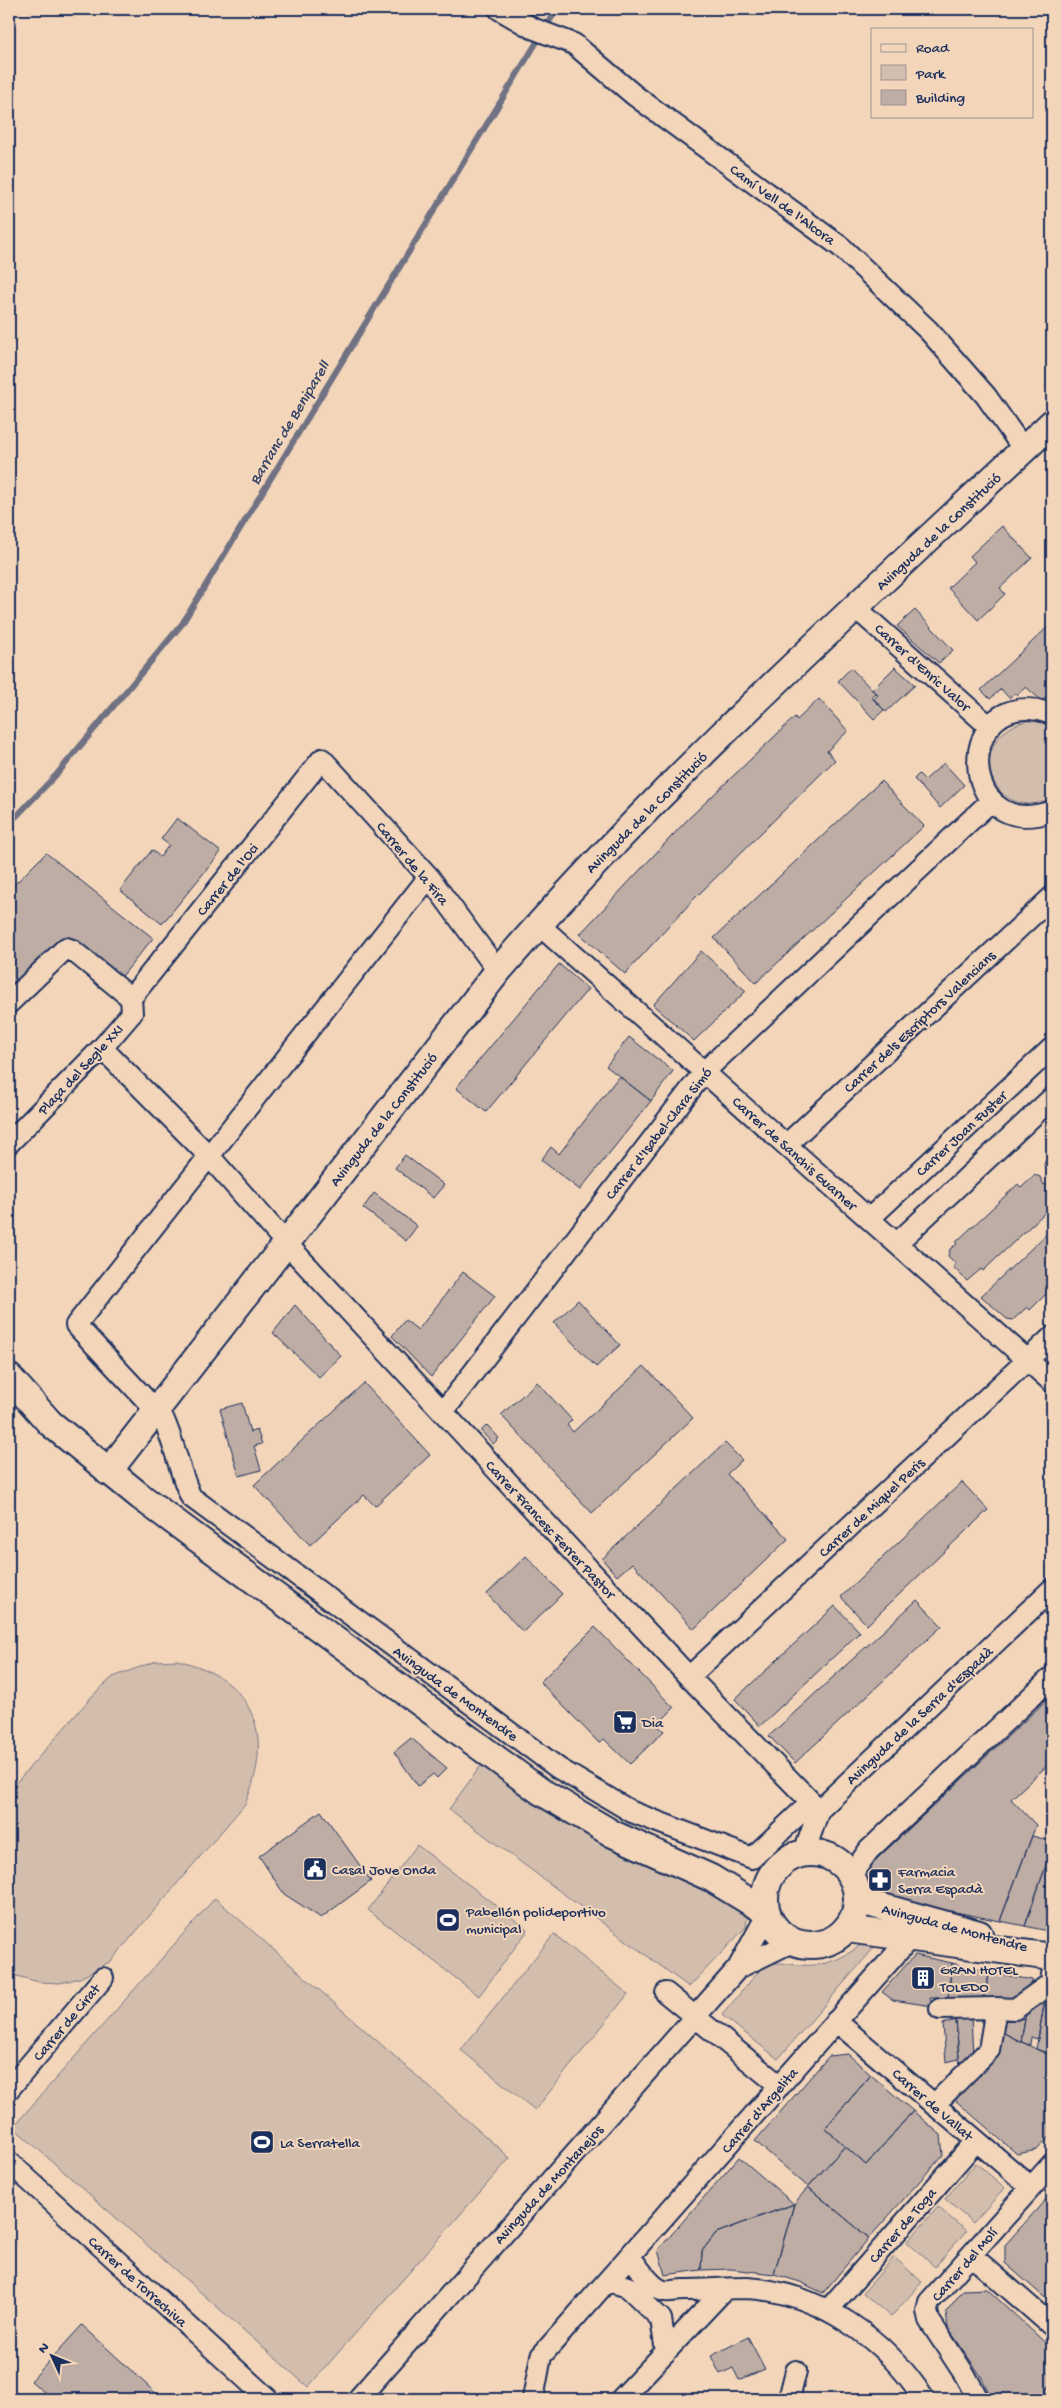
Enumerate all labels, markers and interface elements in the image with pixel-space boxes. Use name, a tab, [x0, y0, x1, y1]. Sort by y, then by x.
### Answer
legend	[871, 28, 1034, 118]
text: Road	[916, 40, 950, 58]
text: Park	[915, 66, 946, 84]
text: Building	[915, 90, 965, 108]
street label: Camí Vell de l'Alcora	[726, 161, 839, 250]
water label: Barranc de Beniparell	[247, 357, 336, 489]
street label: Avinguda de la Constitució	[873, 470, 1006, 595]
street label: Carrer d'Enric Valor	[870, 621, 975, 717]
street label: Avinguda de la Constitució	[583, 749, 712, 878]
street label: Carrer de la Fira	[371, 819, 452, 910]
street label: Carrer de l'Oci	[194, 840, 263, 920]
street label: Carrer dels Escriptors Valencians	[841, 947, 1000, 1098]
street label: Plaça del Segle XXI	[34, 1021, 128, 1120]
street label: Avinguda de la Constitució	[327, 1050, 442, 1191]
street label: Carrer d'Isabel-Clara Simó	[602, 1064, 717, 1204]
street label: Carrer Joan Fuster	[913, 1087, 1013, 1181]
street label: Carrer de Sanchis Guarner	[727, 1094, 861, 1216]
street label: Carrer de Miquel Peris	[816, 1454, 929, 1562]
street label: Carrer Francesc Ferrer Pastor	[481, 1457, 620, 1605]
street label: Avinguda de Montendre	[389, 1643, 521, 1746]
street label: Avinguda de la Serra d'Espadà	[843, 1643, 998, 1789]
supermarket icon: Dia	[612, 1709, 638, 1735]
place label: Dia	[641, 1715, 664, 1733]
public building icon: Casal Jove Onda	[302, 1856, 328, 1882]
place label: Casal Jove Onda	[332, 1862, 437, 1880]
place label: Farmacia Serra Espadà	[897, 1864, 984, 1899]
pharmacy icon: Farmacia Serra Espadà	[867, 1867, 893, 1893]
street label: Avinguda de Montendre	[880, 1901, 1030, 1957]
place label: Pabellón polideportivo municipal	[465, 1904, 606, 1939]
sports icon: Pabellón polideportivo municipal	[435, 1907, 461, 1933]
place label: GRAN HOTEL TOLEDO	[939, 1962, 1018, 1997]
building icon: GRAN HOTEL TOLEDO	[910, 1965, 936, 1991]
street label: Carrer de Cirat	[30, 1980, 106, 2065]
street label: Carrer d'Argelita	[718, 2064, 803, 2158]
street label: Carrer de Vallat	[887, 2065, 977, 2147]
street label: Avinguda de Montanejos	[491, 2122, 608, 2249]
sports icon: La Serratella	[249, 2129, 275, 2155]
place label: La Serratella	[280, 2135, 360, 2153]
street label: Carrer de Toga	[866, 2184, 942, 2268]
street label: Carrer del Molí	[929, 2224, 1003, 2306]
street label: Carrer de Torrechiva	[83, 2233, 190, 2332]
north arrow	[28, 2330, 78, 2380]
text: N	[35, 2340, 54, 2358]

